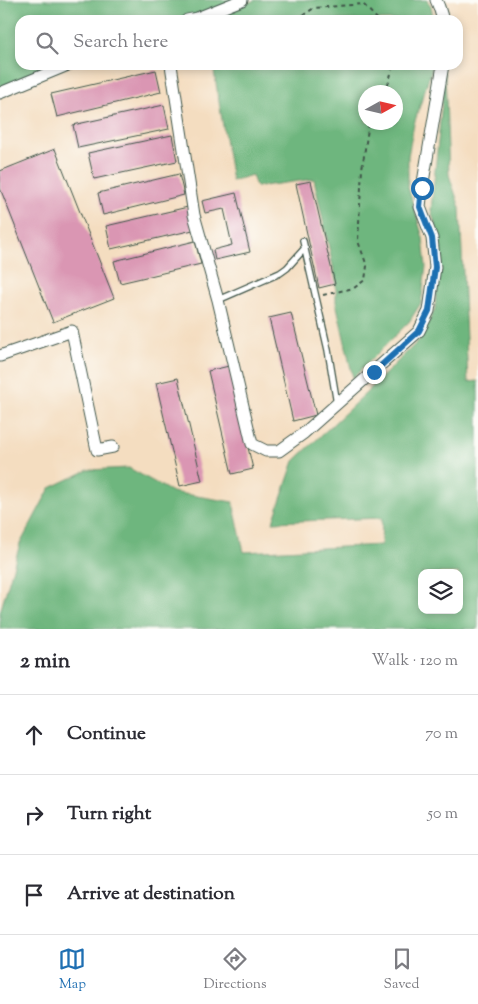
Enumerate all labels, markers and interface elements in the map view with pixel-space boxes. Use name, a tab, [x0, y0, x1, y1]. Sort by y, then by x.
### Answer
search box	[15, 15, 463, 70]
icon: search	[33, 29, 61, 57]
text: Search here	[73, 29, 168, 56]
north arrow	[358, 85, 403, 130]
route start	[411, 177, 434, 200]
route end	[363, 361, 386, 384]
map controls	[418, 569, 463, 614]
button: layers	[418, 569, 463, 614]
text: 2 min	[20, 647, 70, 677]
text: Walk · 120 m	[372, 650, 458, 673]
icon: ahead	[20, 721, 48, 749]
text: Continue	[67, 721, 146, 748]
text: 70 m	[425, 723, 458, 746]
icon: right	[20, 801, 48, 829]
text: Turn right	[67, 801, 151, 828]
text: 50 m	[427, 803, 458, 826]
icon: arrive	[20, 881, 48, 909]
text: Arrive at destination	[67, 881, 235, 908]
tab: Map	[58, 945, 86, 995]
tab: Directions	[203, 945, 267, 995]
tab: Saved	[384, 945, 419, 995]

